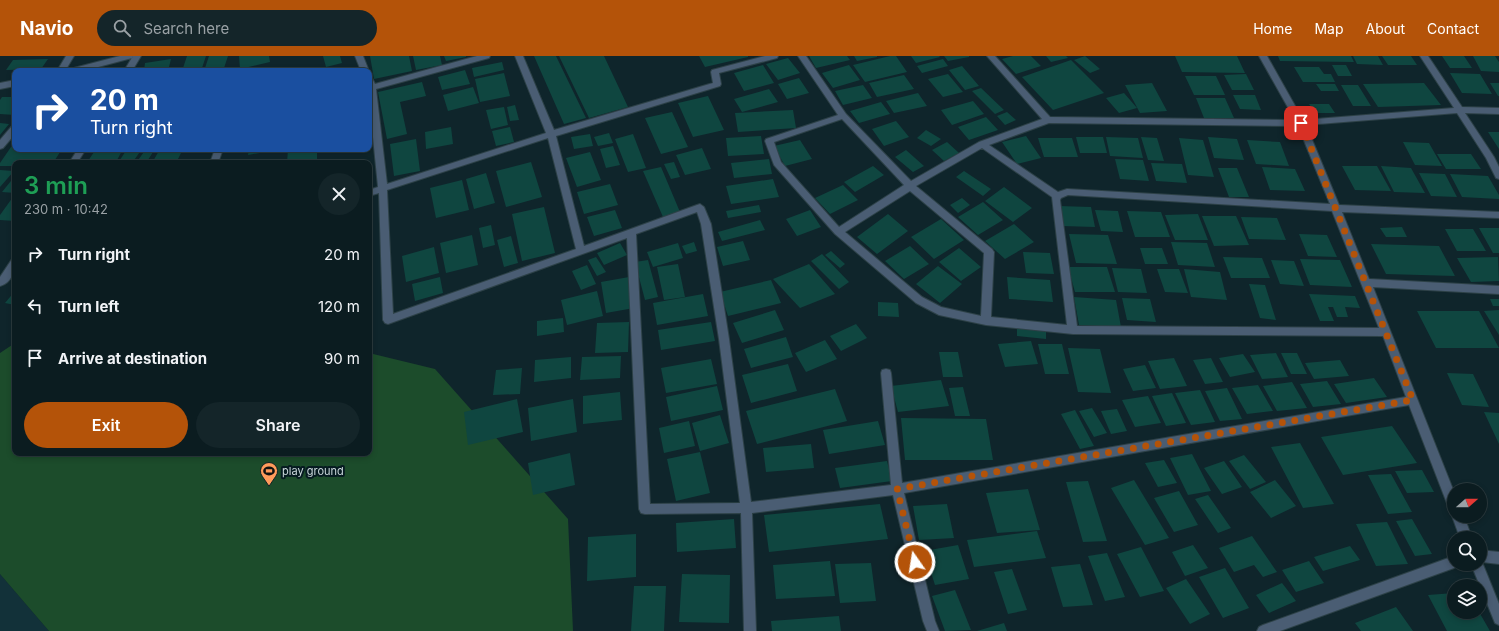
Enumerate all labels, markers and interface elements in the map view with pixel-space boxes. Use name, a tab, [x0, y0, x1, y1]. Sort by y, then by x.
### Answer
search box	[97, 10, 377, 46]
text: Navio	[20, 17, 73, 40]
icon: search	[111, 17, 133, 39]
text: Search here	[143, 19, 229, 38]
text: Home	[1253, 20, 1292, 37]
text: Map	[1314, 20, 1344, 37]
text: About	[1366, 20, 1405, 37]
text: Contact	[1427, 20, 1479, 37]
text: 20 m	[90, 83, 159, 117]
icon: right	[24, 84, 76, 136]
pin	[1284, 106, 1318, 140]
icon: arrive	[1290, 112, 1312, 134]
text: Turn right	[90, 117, 173, 138]
text: 3 min	[24, 171, 88, 200]
button: close	[318, 173, 360, 215]
text: 230 m · 10:42	[24, 201, 108, 217]
icon: right	[24, 243, 46, 265]
text: Turn right	[58, 245, 130, 264]
text: 20 m	[324, 245, 360, 264]
icon: left	[24, 295, 46, 317]
text: Turn left	[58, 297, 119, 316]
text: 120 m	[318, 297, 360, 316]
icon: arrive	[24, 347, 46, 369]
text: Arrive at destination	[58, 349, 207, 368]
text: 90 m	[324, 349, 360, 368]
button: Exit	[24, 402, 188, 448]
button: Share	[196, 402, 360, 448]
sports icon: play ground	[259, 461, 279, 486]
place label: play ground	[282, 464, 344, 478]
north arrow	[1447, 483, 1487, 523]
map controls	[1447, 483, 1487, 619]
button: search	[1447, 531, 1487, 571]
position arrow	[894, 541, 936, 583]
button: layers	[1447, 579, 1487, 619]

